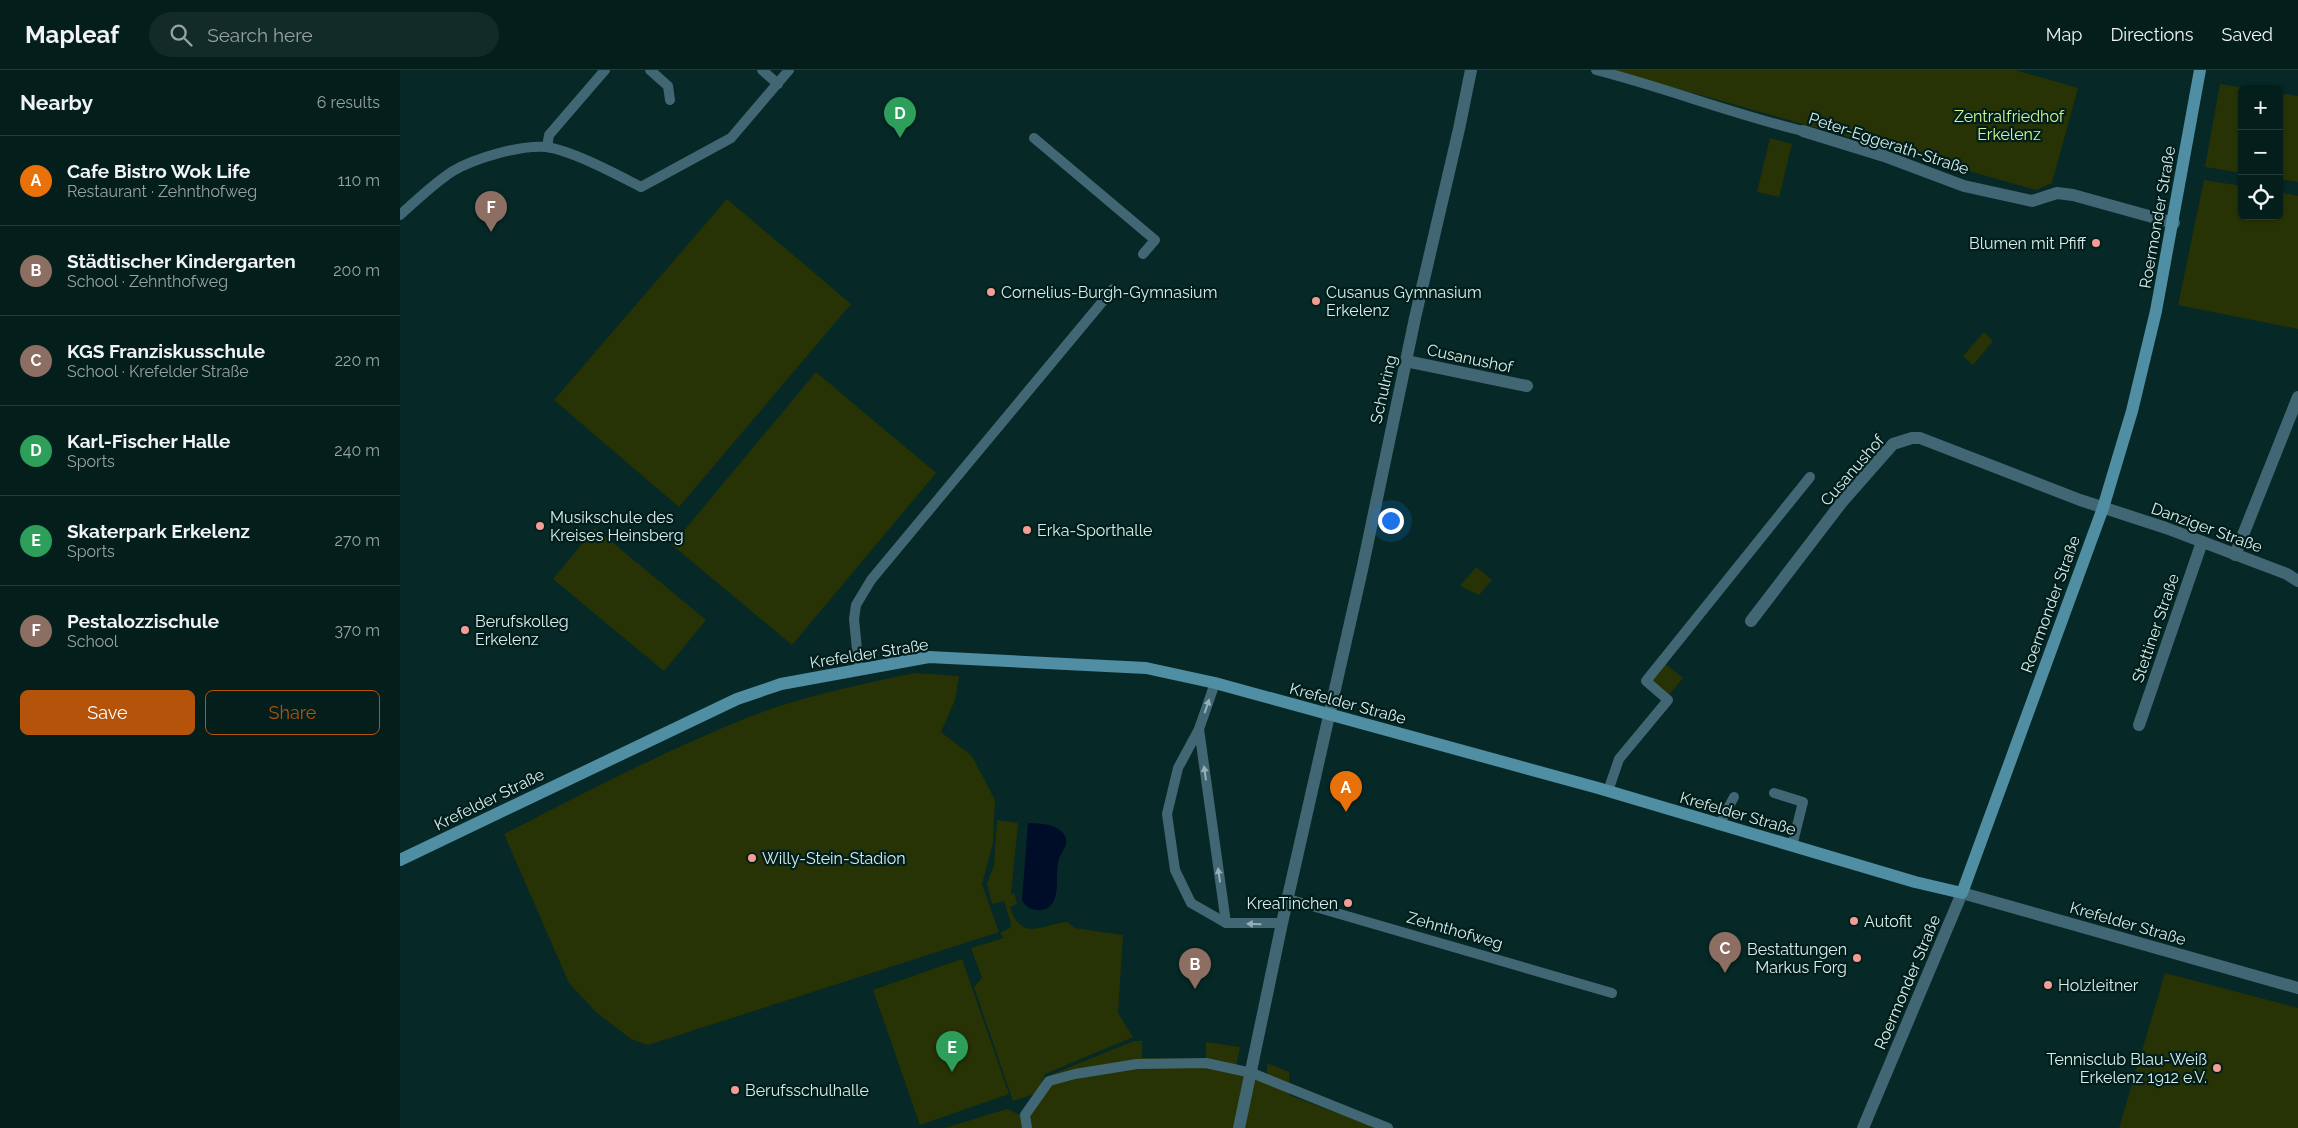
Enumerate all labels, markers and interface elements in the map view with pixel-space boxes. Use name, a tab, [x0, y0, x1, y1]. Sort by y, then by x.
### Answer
search box	[149, 12, 499, 57]
text: Mapleaf	[25, 20, 119, 49]
icon: search	[167, 21, 195, 49]
text: Search here	[207, 24, 313, 46]
text: Map	[2046, 24, 2082, 45]
text: Directions	[2110, 24, 2194, 45]
text: Saved	[2222, 24, 2273, 45]
map controls	[2238, 85, 2283, 220]
button: +	[2238, 85, 2283, 130]
text: Nearby	[20, 90, 93, 115]
text: 6 results	[317, 93, 380, 112]
pin: D	[884, 97, 916, 138]
park label: Zentralfriedhof Erkelenz	[1954, 107, 2065, 144]
street label: Peter-Eggerath-Straße	[1806, 109, 1971, 178]
button: −	[2238, 130, 2283, 175]
street label: Roermonder Straße	[2136, 144, 2179, 290]
text: Cafe Bistro Wok Life	[67, 160, 250, 182]
text: A	[31, 171, 41, 190]
text: 110 m	[338, 171, 380, 190]
button: locate	[2238, 175, 2283, 220]
text: Restaurant · Zehnthofweg	[67, 182, 257, 201]
pin: F	[475, 191, 507, 232]
place label: Blumen mit Pfiff	[1969, 234, 2087, 253]
marker: Blumen mit Pfiff	[2090, 237, 2102, 249]
text: Städtischer Kindergarten	[67, 250, 296, 272]
text: B	[31, 261, 41, 280]
text: 200 m	[333, 261, 380, 280]
text: School · Zehnthofweg	[67, 272, 228, 291]
place label: Cornelius-Burgh-Gymnasium	[1001, 283, 1217, 302]
place label: Cusanus Gymnasium Erkelenz	[1326, 283, 1482, 320]
marker: Cornelius-Burgh-Gymnasium	[985, 286, 997, 298]
marker: Cusanus Gymnasium Erkelenz	[1310, 295, 1322, 307]
text: KGS Franziskusschule	[67, 340, 265, 362]
street label: Cusanushof	[1425, 340, 1515, 377]
text: C	[31, 351, 41, 370]
text: 220 m	[335, 351, 380, 370]
street label: Schulring	[1366, 353, 1401, 425]
text: School · Krefelder Straße	[67, 362, 249, 381]
text: Karl-Fischer Halle	[67, 430, 230, 452]
street label: Cusanushof	[1817, 431, 1889, 510]
text: D	[30, 441, 42, 460]
text: 240 m	[334, 441, 380, 460]
text: Sports	[67, 452, 115, 471]
street label: Danziger Straße	[2149, 499, 2265, 556]
place label: Musikschule des Kreises Heinsberg	[550, 508, 684, 545]
your location	[1378, 508, 1404, 534]
text: Skaterpark Erkelenz	[67, 520, 250, 542]
marker: Musikschule des Kreises Heinsberg	[534, 520, 546, 532]
place label: Erka-Sporthalle	[1037, 521, 1152, 540]
marker: Erka-Sporthalle	[1021, 524, 1033, 536]
text: E	[31, 531, 41, 550]
text: 270 m	[335, 531, 380, 550]
street label: Roermonder Straße	[2017, 533, 2084, 675]
text: Sports	[67, 542, 115, 561]
street label: Stettiner Straße	[2128, 571, 2183, 685]
text: Pestalozzischule	[67, 610, 219, 632]
place label: Berufskolleg Erkelenz	[475, 612, 569, 649]
text: F	[31, 621, 41, 640]
text: 370 m	[334, 621, 380, 640]
marker: Berufskolleg Erkelenz	[459, 624, 471, 636]
text: School	[67, 632, 118, 651]
street label: Krefelder Straße	[808, 635, 930, 672]
street label: Krefelder Straße	[1288, 679, 1408, 728]
button: Save	[20, 690, 195, 735]
button: Share	[205, 690, 380, 735]
one-way arrow	[1203, 698, 1211, 713]
street label: Krefelder Straße	[431, 765, 547, 834]
one-way arrow	[1201, 765, 1209, 781]
pin: A	[1330, 771, 1362, 812]
street label: Krefelder Straße	[1678, 788, 1798, 839]
place label: Willy-Stein-Stadion	[762, 849, 906, 868]
marker: Willy-Stein-Stadion	[746, 852, 758, 864]
one-way arrow	[1215, 867, 1223, 883]
place label: KreaTinchen	[1247, 894, 1338, 913]
marker: KreaTinchen	[1342, 897, 1354, 909]
street label: Krefelder Straße	[2068, 898, 2188, 949]
street label: Zehnthofweg	[1405, 908, 1505, 953]
place label: Autofit	[1864, 912, 1913, 931]
street label: Roermonder Straße	[1871, 912, 1944, 1052]
marker: Autofit	[1848, 915, 1860, 927]
one-way arrow	[1246, 920, 1262, 928]
pin: C	[1709, 932, 1741, 973]
place label: Bestattungen Markus Forg	[1747, 940, 1847, 977]
pin: B	[1179, 948, 1211, 989]
marker: Bestattungen Markus Forg	[1851, 952, 1863, 964]
place label: Holzleitner	[2058, 976, 2139, 995]
marker: Holzleitner	[2042, 979, 2054, 991]
pin: E	[936, 1031, 968, 1072]
place label: Tennisclub Blau-Weiß Erkelenz 1912 e.V.	[2046, 1050, 2207, 1087]
marker: Tennisclub Blau-Weiß Erkelenz 1912 e.V.	[2211, 1062, 2223, 1074]
place label: Berufsschulhalle	[745, 1081, 869, 1100]
marker: Berufsschulhalle	[729, 1084, 741, 1096]

